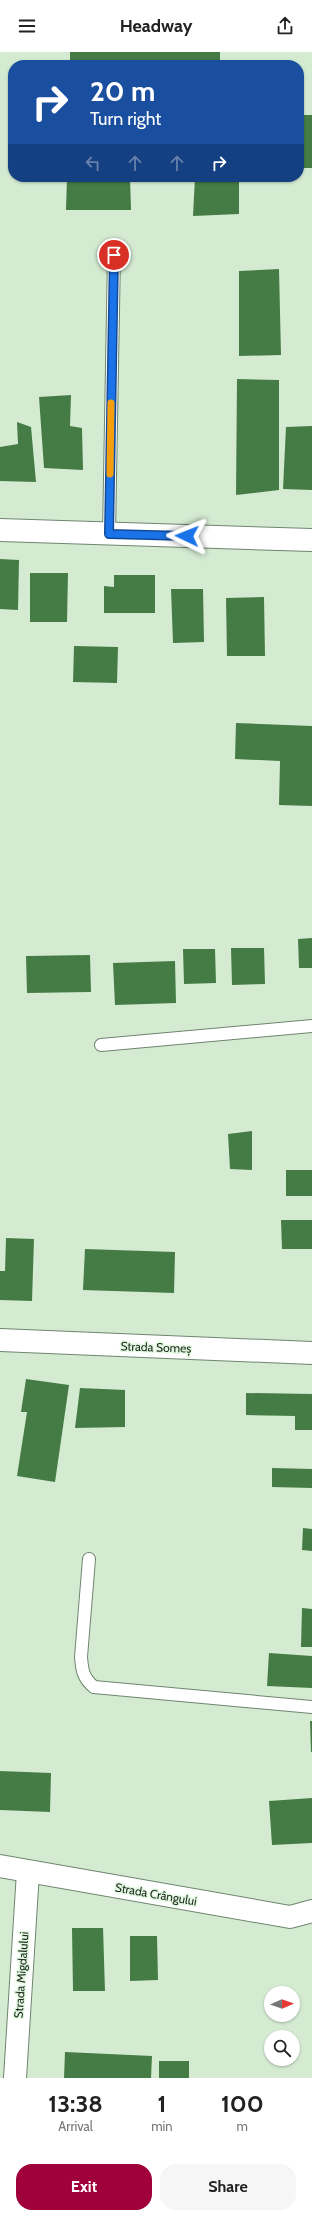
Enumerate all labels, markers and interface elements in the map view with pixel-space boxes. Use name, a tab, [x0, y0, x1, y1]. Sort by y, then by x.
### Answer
icon: menu	[16, 15, 38, 37]
text: Headway	[120, 15, 192, 37]
icon: share	[274, 15, 296, 37]
text: 20 m	[90, 74, 155, 108]
icon: right	[24, 76, 76, 128]
text: Turn right	[90, 108, 161, 130]
icon: left	[82, 152, 104, 174]
icon: ahead	[124, 152, 146, 174]
icon: ahead	[166, 152, 188, 174]
icon: right	[208, 152, 230, 174]
pin	[97, 238, 131, 272]
icon: arrive	[103, 244, 125, 266]
position arrow	[166, 515, 208, 557]
street label: Strada Someș	[120, 1338, 192, 1357]
street label: Strada Crângului	[114, 1879, 198, 1909]
street label: Strada Migdalului	[10, 1931, 32, 2019]
north arrow	[264, 1986, 300, 2022]
map controls	[264, 1986, 300, 2066]
button: search	[264, 2030, 300, 2066]
text: 13:38	[48, 2089, 103, 2118]
text: 1	[157, 2089, 166, 2118]
text: 100	[221, 2089, 264, 2118]
text: Arrival	[58, 2118, 93, 2134]
text: min	[151, 2118, 173, 2134]
text: m	[237, 2118, 248, 2134]
button: Exit	[16, 2164, 152, 2210]
button: Share	[160, 2164, 296, 2210]

